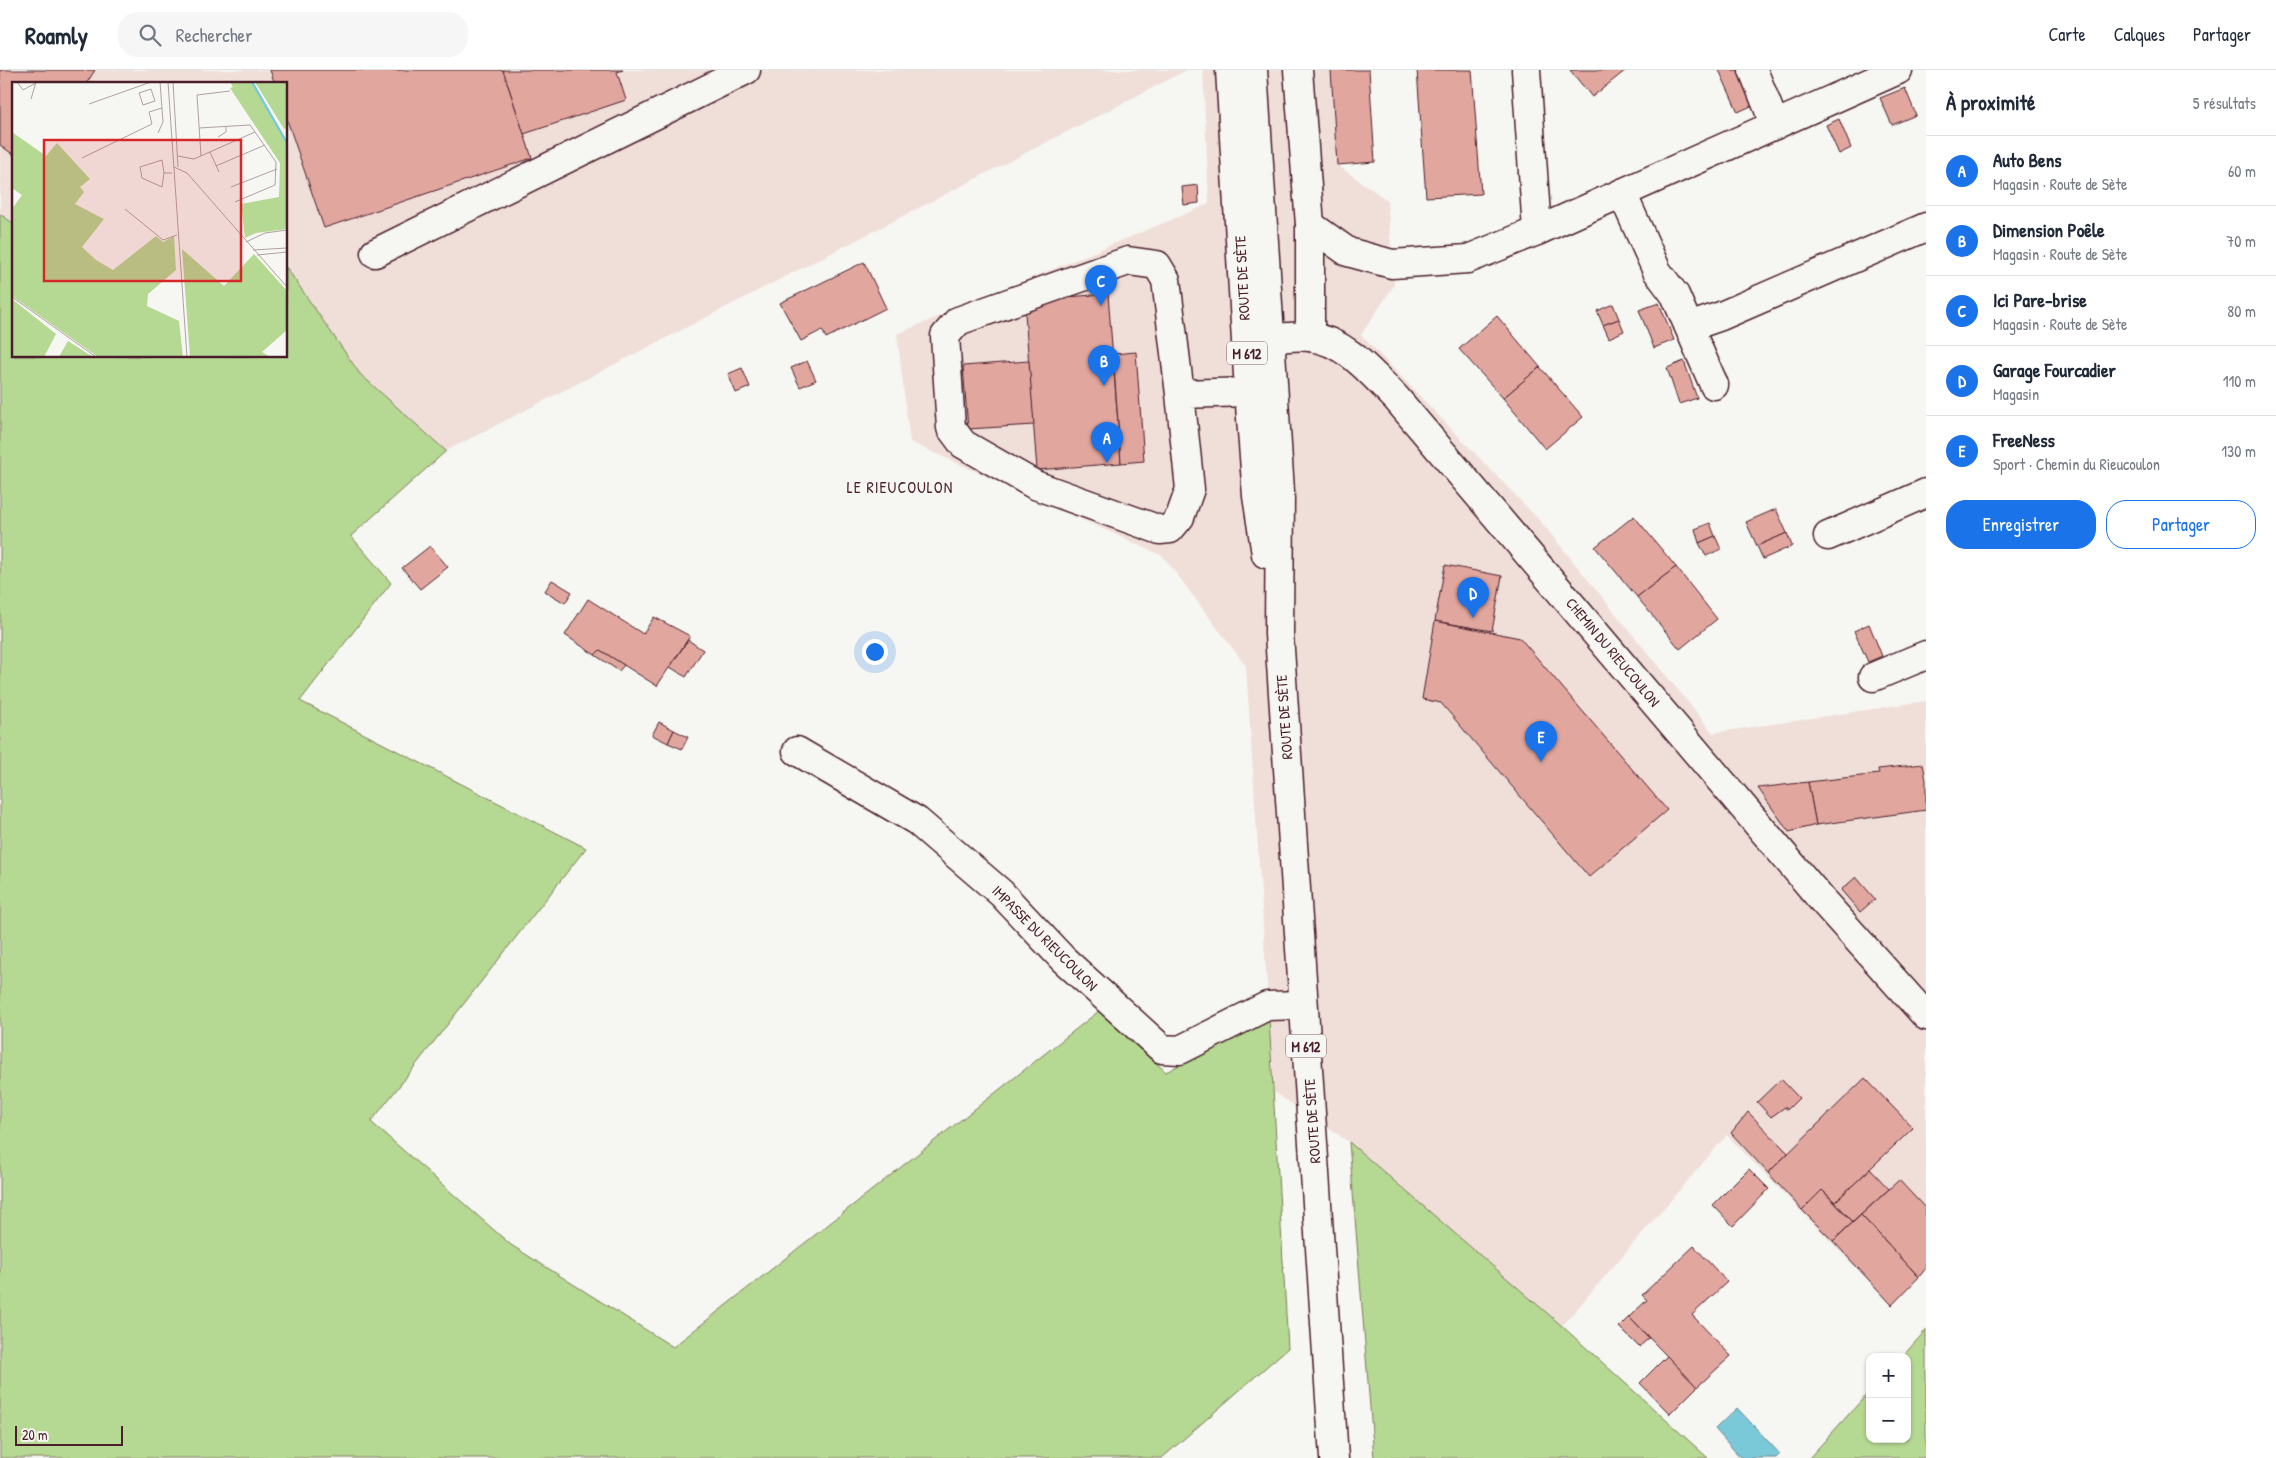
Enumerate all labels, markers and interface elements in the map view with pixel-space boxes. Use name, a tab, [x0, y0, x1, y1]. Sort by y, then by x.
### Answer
search box	[118, 12, 468, 57]
text: Roamly	[25, 19, 88, 51]
icon: search	[136, 21, 164, 49]
text: Rechercher	[176, 22, 253, 48]
text: Carte	[2048, 22, 2086, 47]
text: Calques	[2114, 22, 2165, 47]
text: Partager	[2193, 22, 2251, 47]
inset map	[12, 82, 288, 358]
text: À proximité	[1946, 88, 2035, 117]
text: 5 résultats	[2193, 92, 2256, 114]
text: Auto Bens	[1993, 147, 2062, 173]
text: A	[1958, 160, 1966, 182]
text: 60 m	[2228, 160, 2256, 182]
text: Magasin · Route de Sète	[1993, 173, 2127, 195]
text: Dimension Poêle	[1993, 217, 2105, 243]
text: B	[1958, 230, 1966, 252]
text: 70 m	[2226, 230, 2256, 252]
street label: ROUTE DE SÈTE	[1229, 235, 1255, 321]
text: Magasin · Route de Sète	[1993, 243, 2127, 265]
pin: C	[1085, 265, 1117, 306]
text: Ici Pare-brise	[1993, 287, 2087, 313]
text: C	[1958, 300, 1966, 322]
text: 80 m	[2227, 300, 2256, 322]
text: Magasin · Route de Sète	[1993, 313, 2127, 335]
road number: M 612	[1227, 342, 1267, 364]
pin: B	[1088, 345, 1120, 386]
text: Garage Fourcadier	[1993, 357, 2116, 383]
text: D	[1958, 370, 1966, 392]
text: 110 m	[2223, 370, 2256, 392]
text: Magasin	[1993, 383, 2039, 405]
pin: A	[1091, 422, 1123, 463]
text: FreeNess	[1993, 427, 2055, 453]
text: E	[1958, 440, 1966, 462]
text: 130 m	[2221, 440, 2256, 462]
text: Sport · Chemin du Rieucoulon	[1993, 453, 2160, 475]
district label: LE RIEUCOULON	[847, 476, 953, 498]
button: Enregistrer	[1946, 500, 2096, 549]
button: Partager	[2106, 500, 2256, 549]
pin: D	[1457, 577, 1489, 618]
street label: CHEMIN DU RIEUCOULON	[1561, 593, 1665, 711]
your location	[862, 639, 888, 665]
street label: ROUTE DE SÈTE	[1271, 674, 1297, 760]
pin: E	[1525, 721, 1557, 762]
street label: IMPASSE DU RIEUCOULON	[988, 881, 1102, 995]
road number: M 612	[1286, 1034, 1326, 1058]
street label: ROUTE DE SÈTE	[1299, 1078, 1325, 1164]
map controls	[1866, 1353, 1911, 1443]
button: +	[1866, 1353, 1911, 1398]
button: −	[1866, 1398, 1911, 1443]
scale bar	[15, 1423, 122, 1446]
text: 20 m	[22, 1425, 48, 1444]

